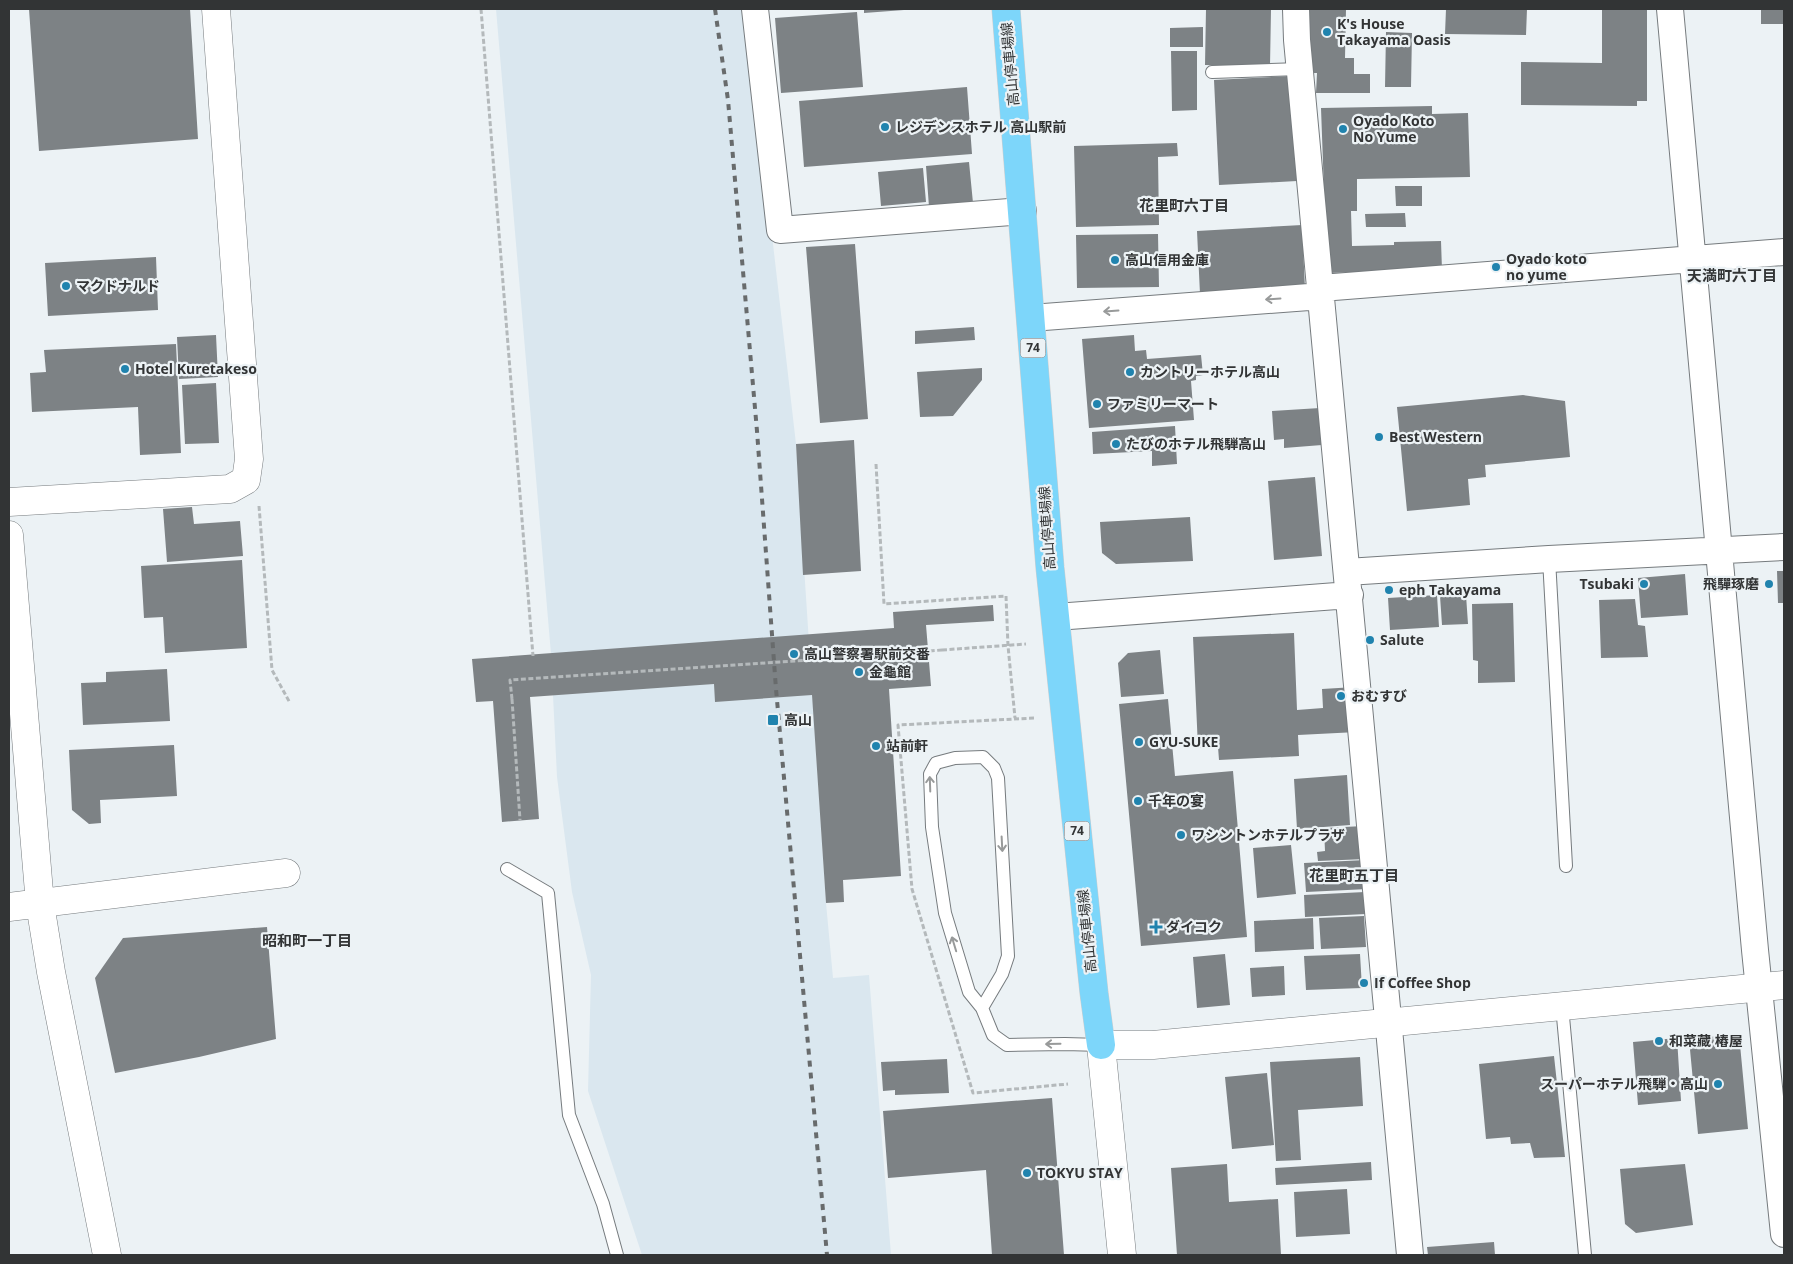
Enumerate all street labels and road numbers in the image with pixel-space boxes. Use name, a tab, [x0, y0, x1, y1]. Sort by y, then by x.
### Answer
street label: 高山停車場線	[996, 21, 1023, 107]
road number: 74	[1020, 338, 1046, 358]
street label: 高山停車場線	[1034, 485, 1059, 571]
road number: 74	[1064, 821, 1090, 840]
street label: 高山停車場線	[1073, 888, 1100, 974]

